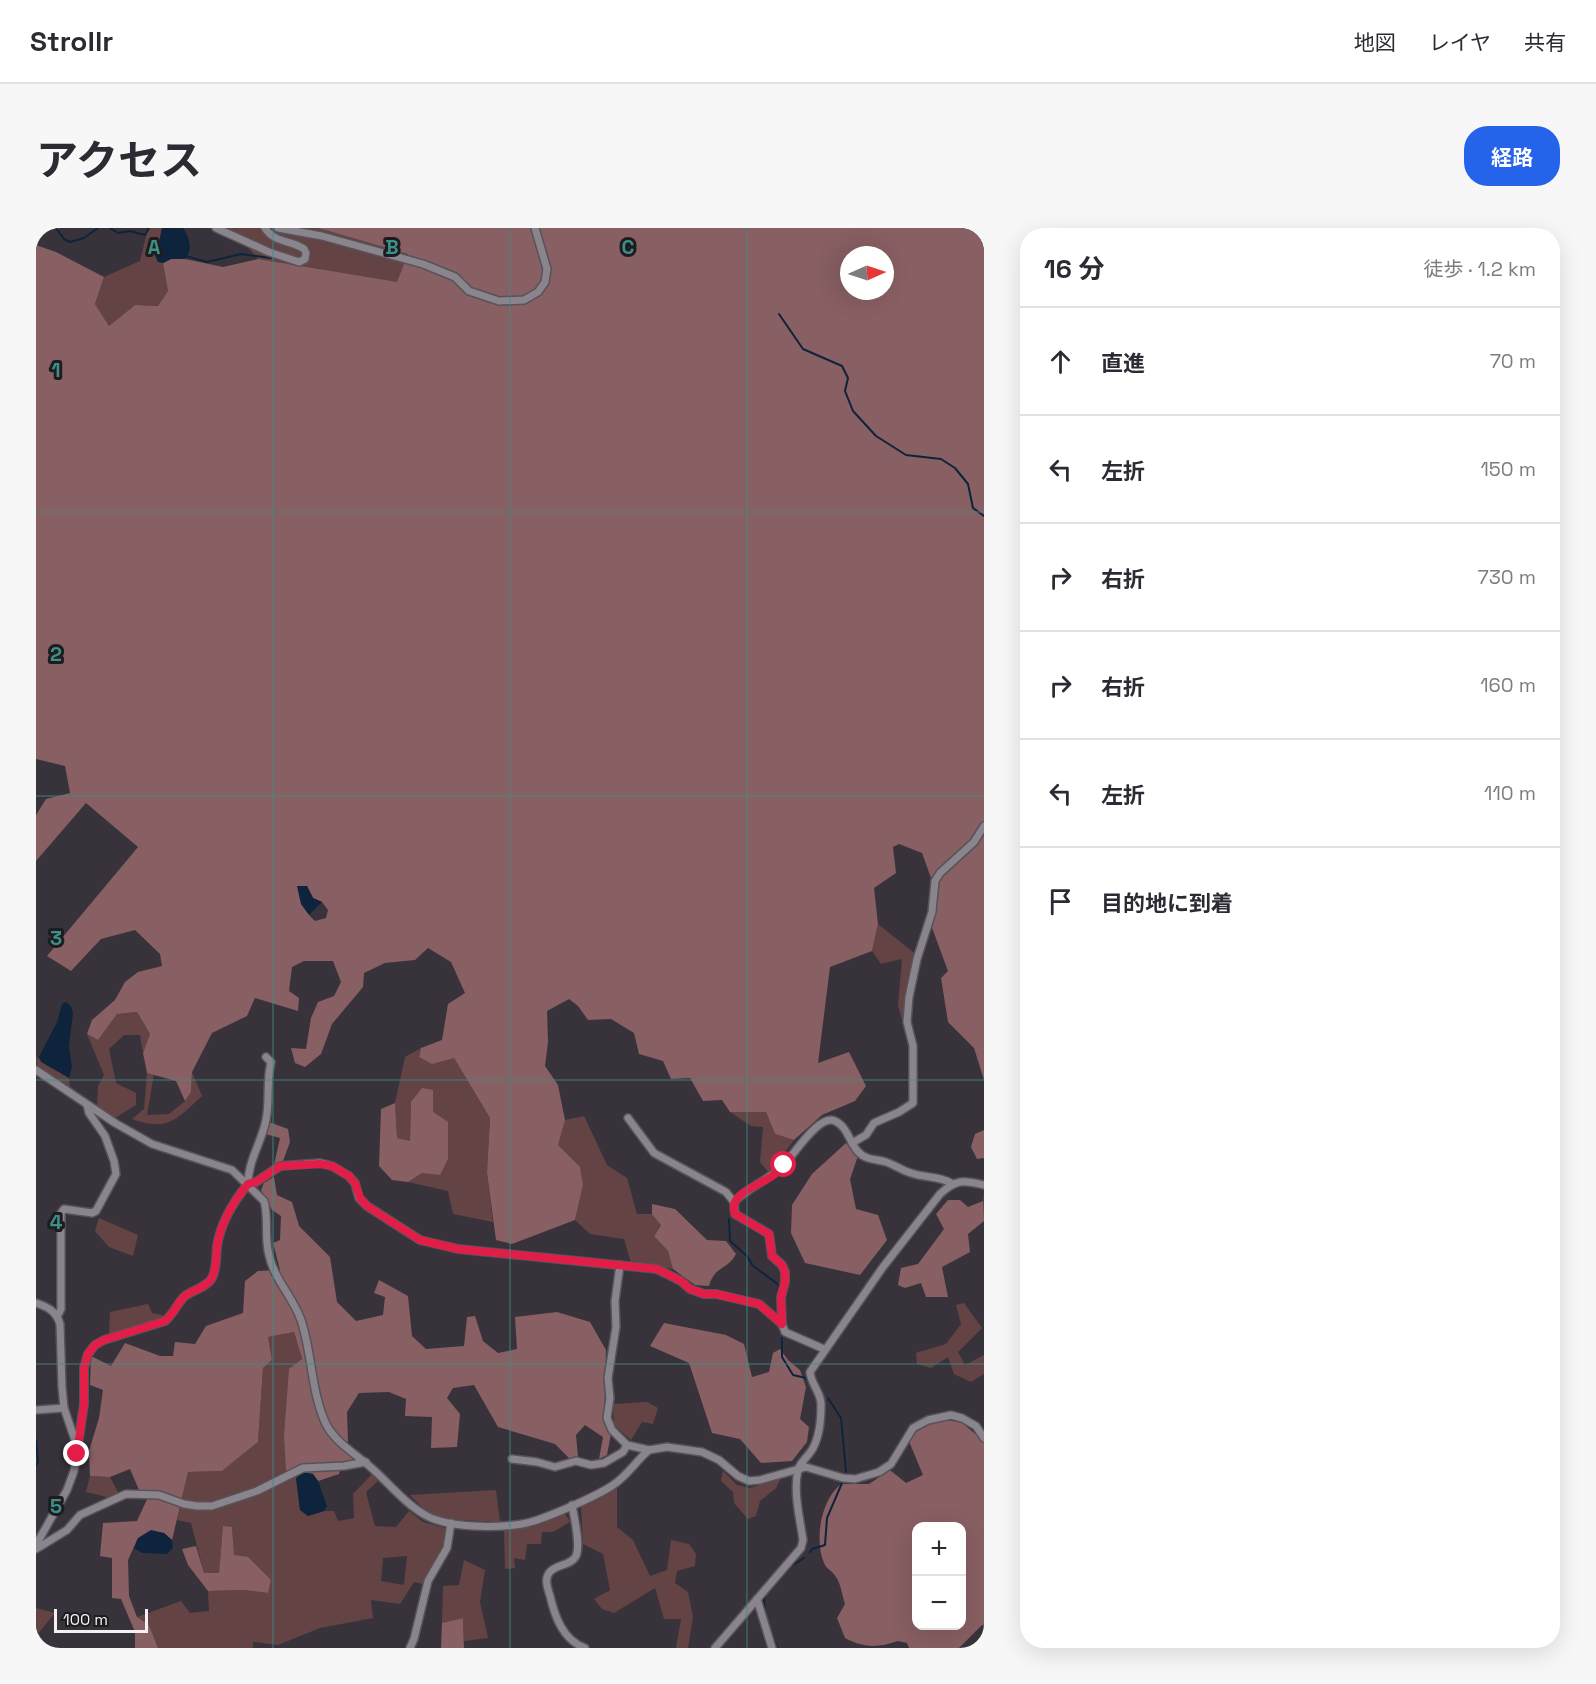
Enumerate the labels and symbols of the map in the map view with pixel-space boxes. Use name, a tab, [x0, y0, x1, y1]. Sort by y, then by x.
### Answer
text: A	[148, 234, 161, 260]
text: B	[385, 234, 399, 260]
text: C	[622, 234, 635, 260]
north arrow	[840, 246, 894, 300]
text: 1	[51, 357, 61, 383]
text: 2	[50, 641, 62, 667]
text: 3	[50, 925, 62, 951]
route start	[770, 1151, 796, 1177]
text: 4	[50, 1209, 63, 1235]
route end	[63, 1440, 89, 1466]
text: 5	[50, 1493, 62, 1519]
scale bar	[54, 1606, 148, 1634]

